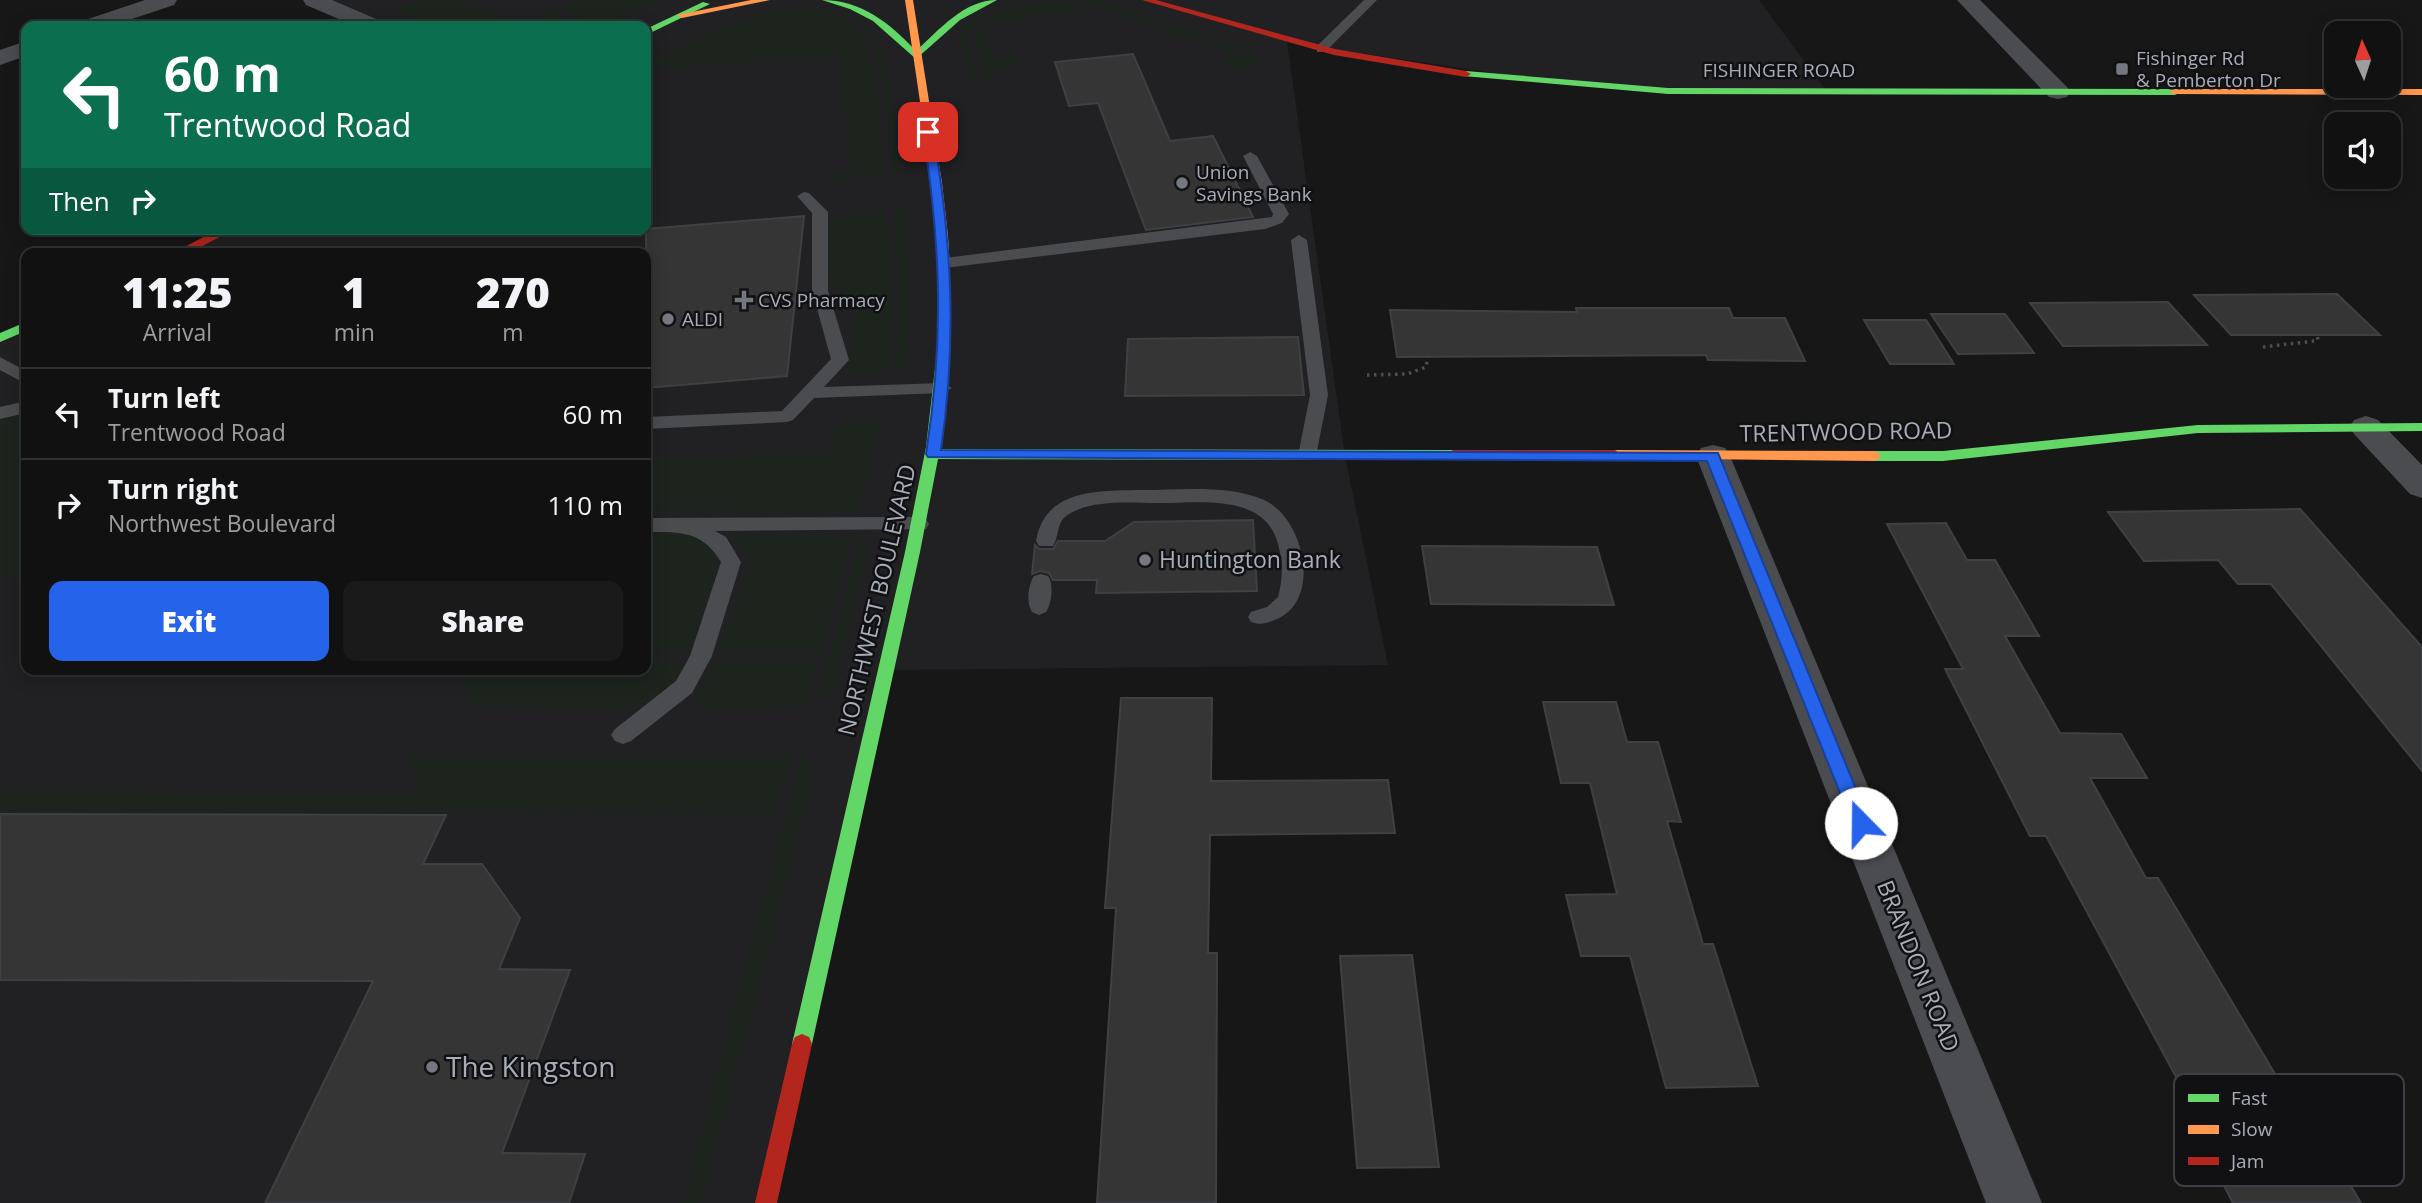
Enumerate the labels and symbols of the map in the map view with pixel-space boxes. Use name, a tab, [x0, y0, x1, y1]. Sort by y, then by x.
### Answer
north arrow	[2324, 21, 2401, 98]
place label: Fishinger Rd & Pemberton Dr	[2136, 45, 2281, 93]
street label: FISHINGER ROAD	[1703, 57, 1855, 83]
marker: Fishinger Rd & Pemberton Dr	[2114, 61, 2130, 77]
pin	[898, 102, 958, 162]
place label: Union Savings Bank	[1196, 159, 1312, 207]
marker: Union Savings Bank	[1174, 175, 1190, 191]
place label: CVS Pharmacy	[758, 287, 885, 313]
marker: CVS Pharmacy	[736, 292, 752, 308]
place label: ALDI	[682, 306, 723, 332]
marker: ALDI	[660, 311, 676, 327]
street label: TRENTWOOD ROAD	[1739, 413, 1953, 449]
street label: NORTHWEST BOULEVARD	[829, 461, 923, 739]
place label: Huntington Bank	[1159, 543, 1341, 575]
marker: Huntington Bank	[1137, 552, 1153, 568]
position arrow	[1824, 786, 1898, 860]
street label: BRANDON ROAD	[1870, 875, 1968, 1056]
place label: The Kingston	[446, 1047, 616, 1085]
marker: The Kingston	[424, 1059, 440, 1075]
legend	[2174, 1074, 2404, 1186]
text: Fast	[2231, 1085, 2267, 1111]
text: Slow	[2231, 1116, 2273, 1142]
text: Jam	[2229, 1148, 2264, 1174]

